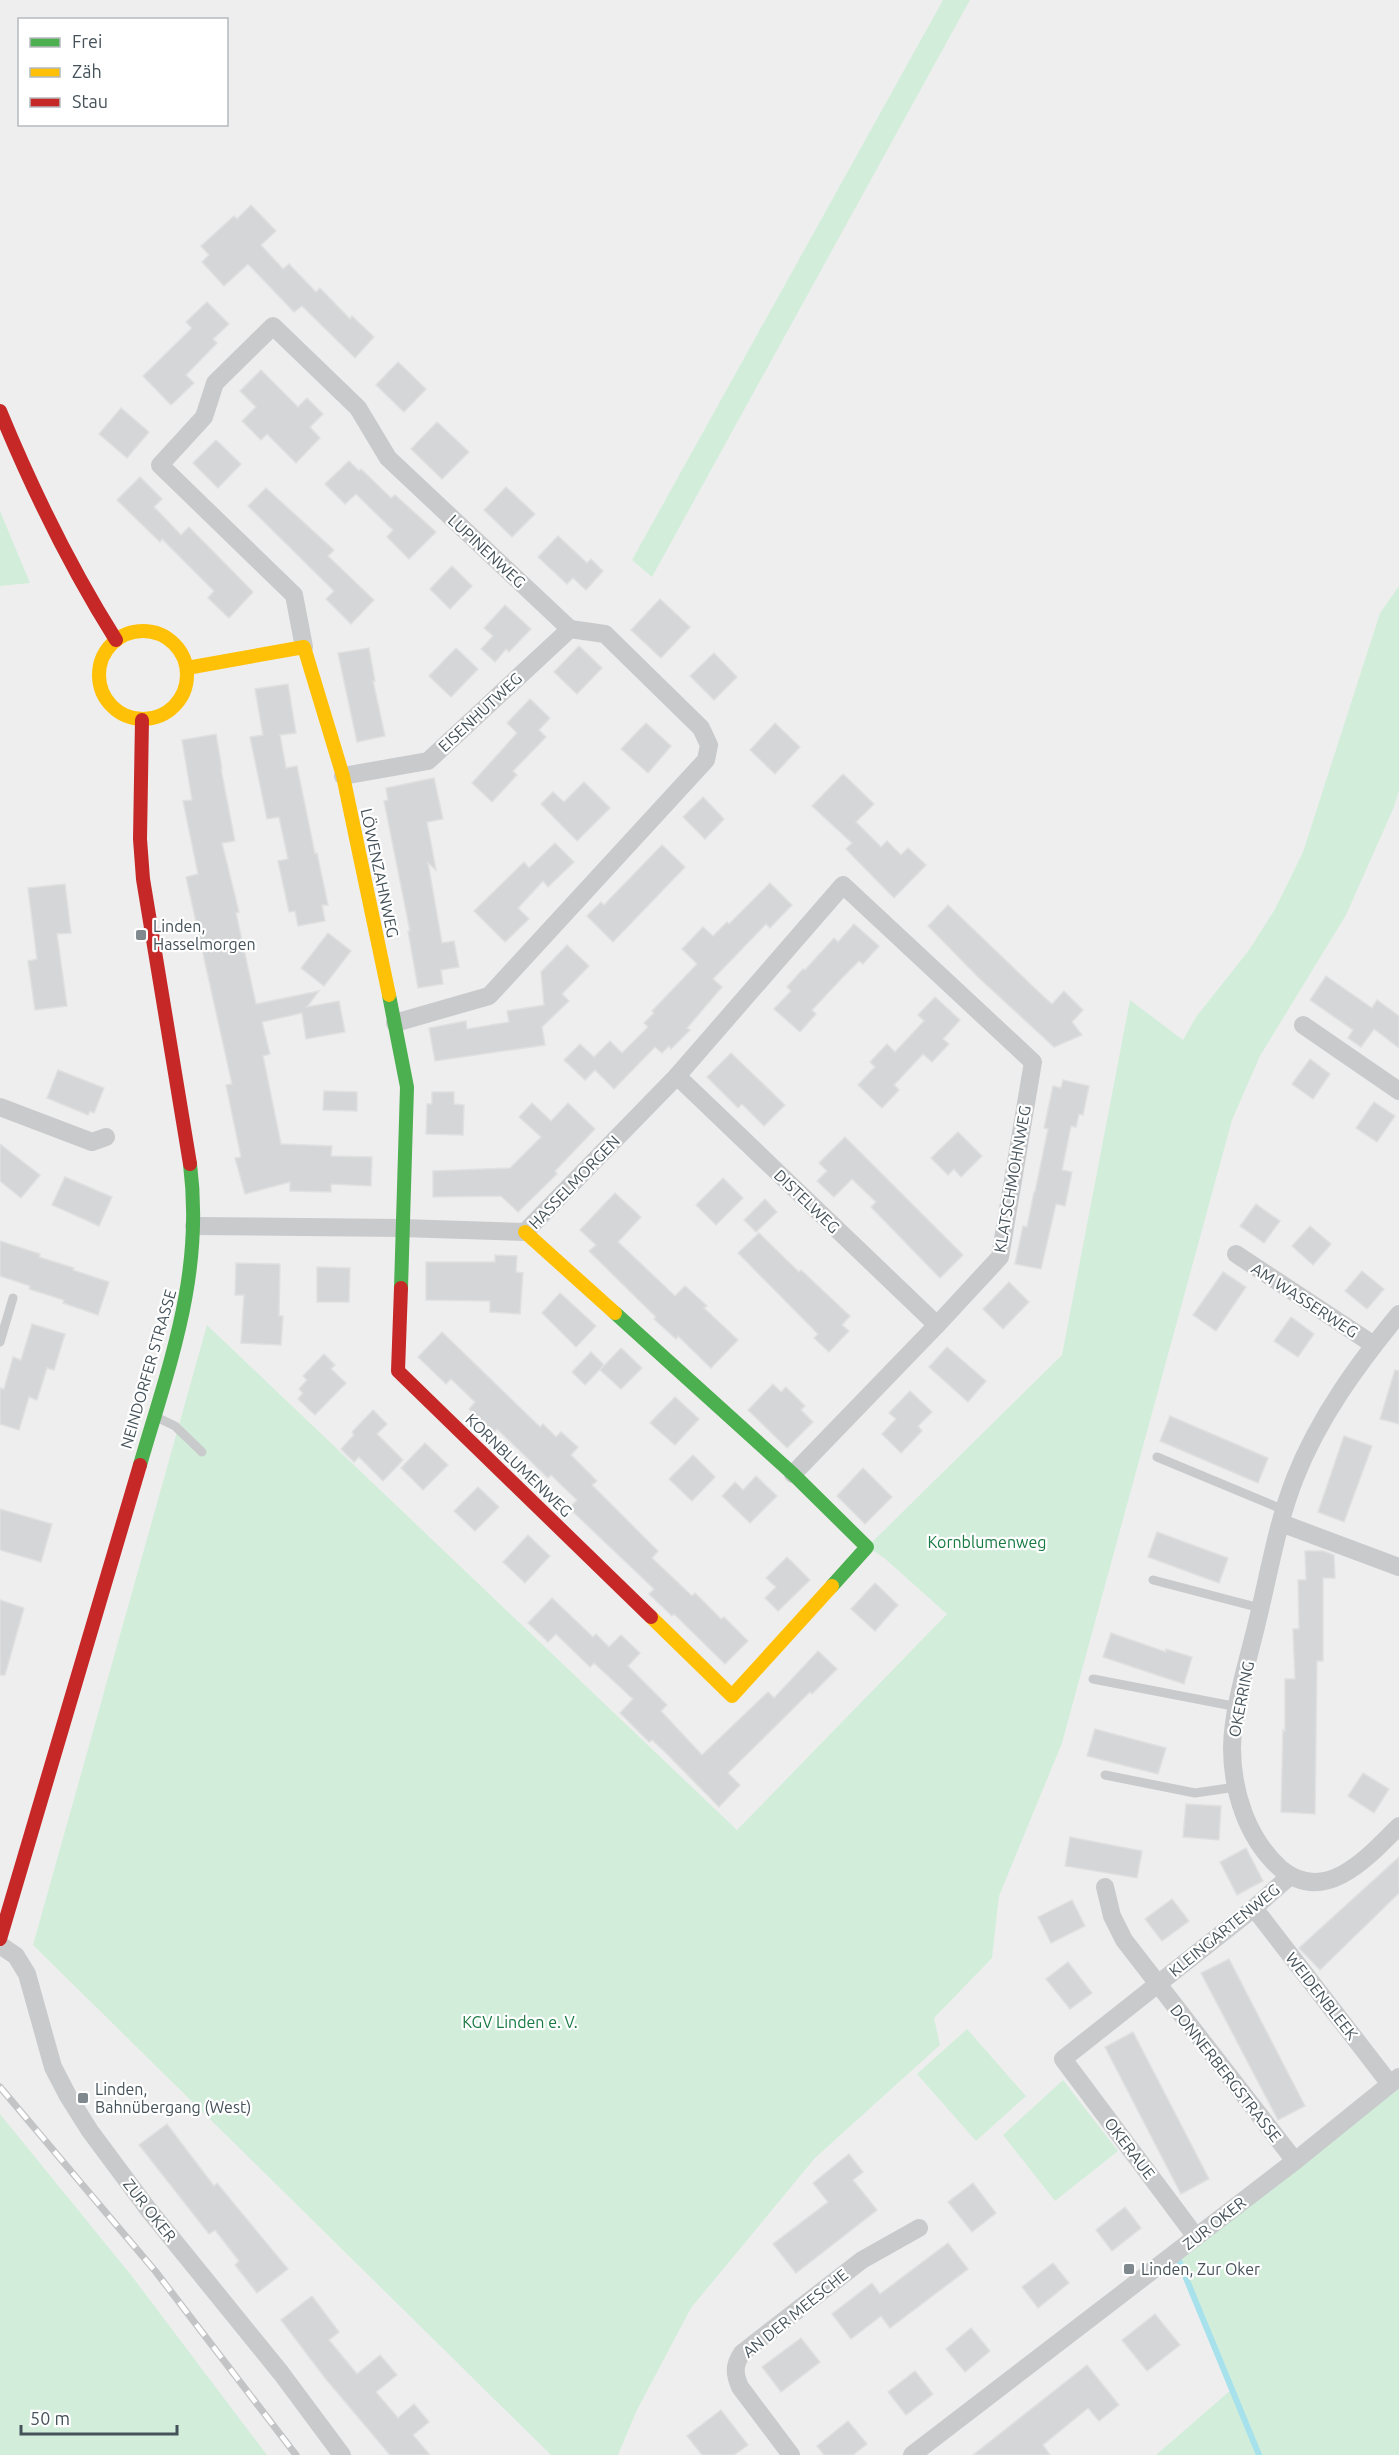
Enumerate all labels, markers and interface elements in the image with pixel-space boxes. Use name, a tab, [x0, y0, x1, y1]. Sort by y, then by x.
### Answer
legend	[18, 18, 228, 126]
text: Frei	[72, 31, 102, 51]
text: Zäh	[72, 61, 102, 81]
text: Stau	[72, 91, 108, 111]
street label: LUPINENWEG	[445, 511, 529, 591]
street label: EISENHUTWEG	[435, 669, 525, 755]
street label: LÖWENZAHNWEG	[358, 807, 402, 939]
place label: Linden, Hasselmorgen	[153, 917, 256, 953]
marker: Linden, Hasselmorgen	[134, 928, 148, 942]
street label: KLATSCHMOHNWEG	[990, 1104, 1034, 1254]
street label: HASSELMORGEN	[525, 1132, 623, 1232]
street label: DISTELWEG	[771, 1166, 843, 1236]
street label: AM WASSERWEG	[1248, 1259, 1362, 1341]
street label: NEINDORFER STRASSE	[117, 1287, 179, 1451]
street label: KORNBLUMENWEG	[462, 1410, 576, 1520]
park label: Kornblumenweg	[928, 1533, 1046, 1551]
street label: OKERRING	[1225, 1659, 1257, 1739]
street label: KLEINGARTENWEG	[1165, 1880, 1283, 1980]
street label: WEIDENBLEEK	[1282, 1949, 1362, 2043]
street label: DONNERBERGSTRASSE	[1167, 2001, 1285, 2145]
park label: KGV Linden e. V.	[462, 2013, 578, 2031]
place label: Linden, Bahnübergang (West)	[95, 2080, 251, 2117]
marker: Linden, Bahnübergang (West)	[76, 2091, 90, 2105]
street label: OKERAUE	[1101, 2114, 1159, 2182]
street label: ZUR OKER	[120, 2175, 180, 2245]
street label: ZUR OKER	[1179, 2193, 1249, 2253]
place label: Linden, Zur Oker	[1141, 2260, 1260, 2278]
marker: Linden, Zur Oker	[1122, 2262, 1136, 2276]
street label: AN DER MEESCHE	[739, 2265, 851, 2361]
scale bar	[21, 2398, 177, 2436]
text: 50 m	[30, 2408, 70, 2428]

